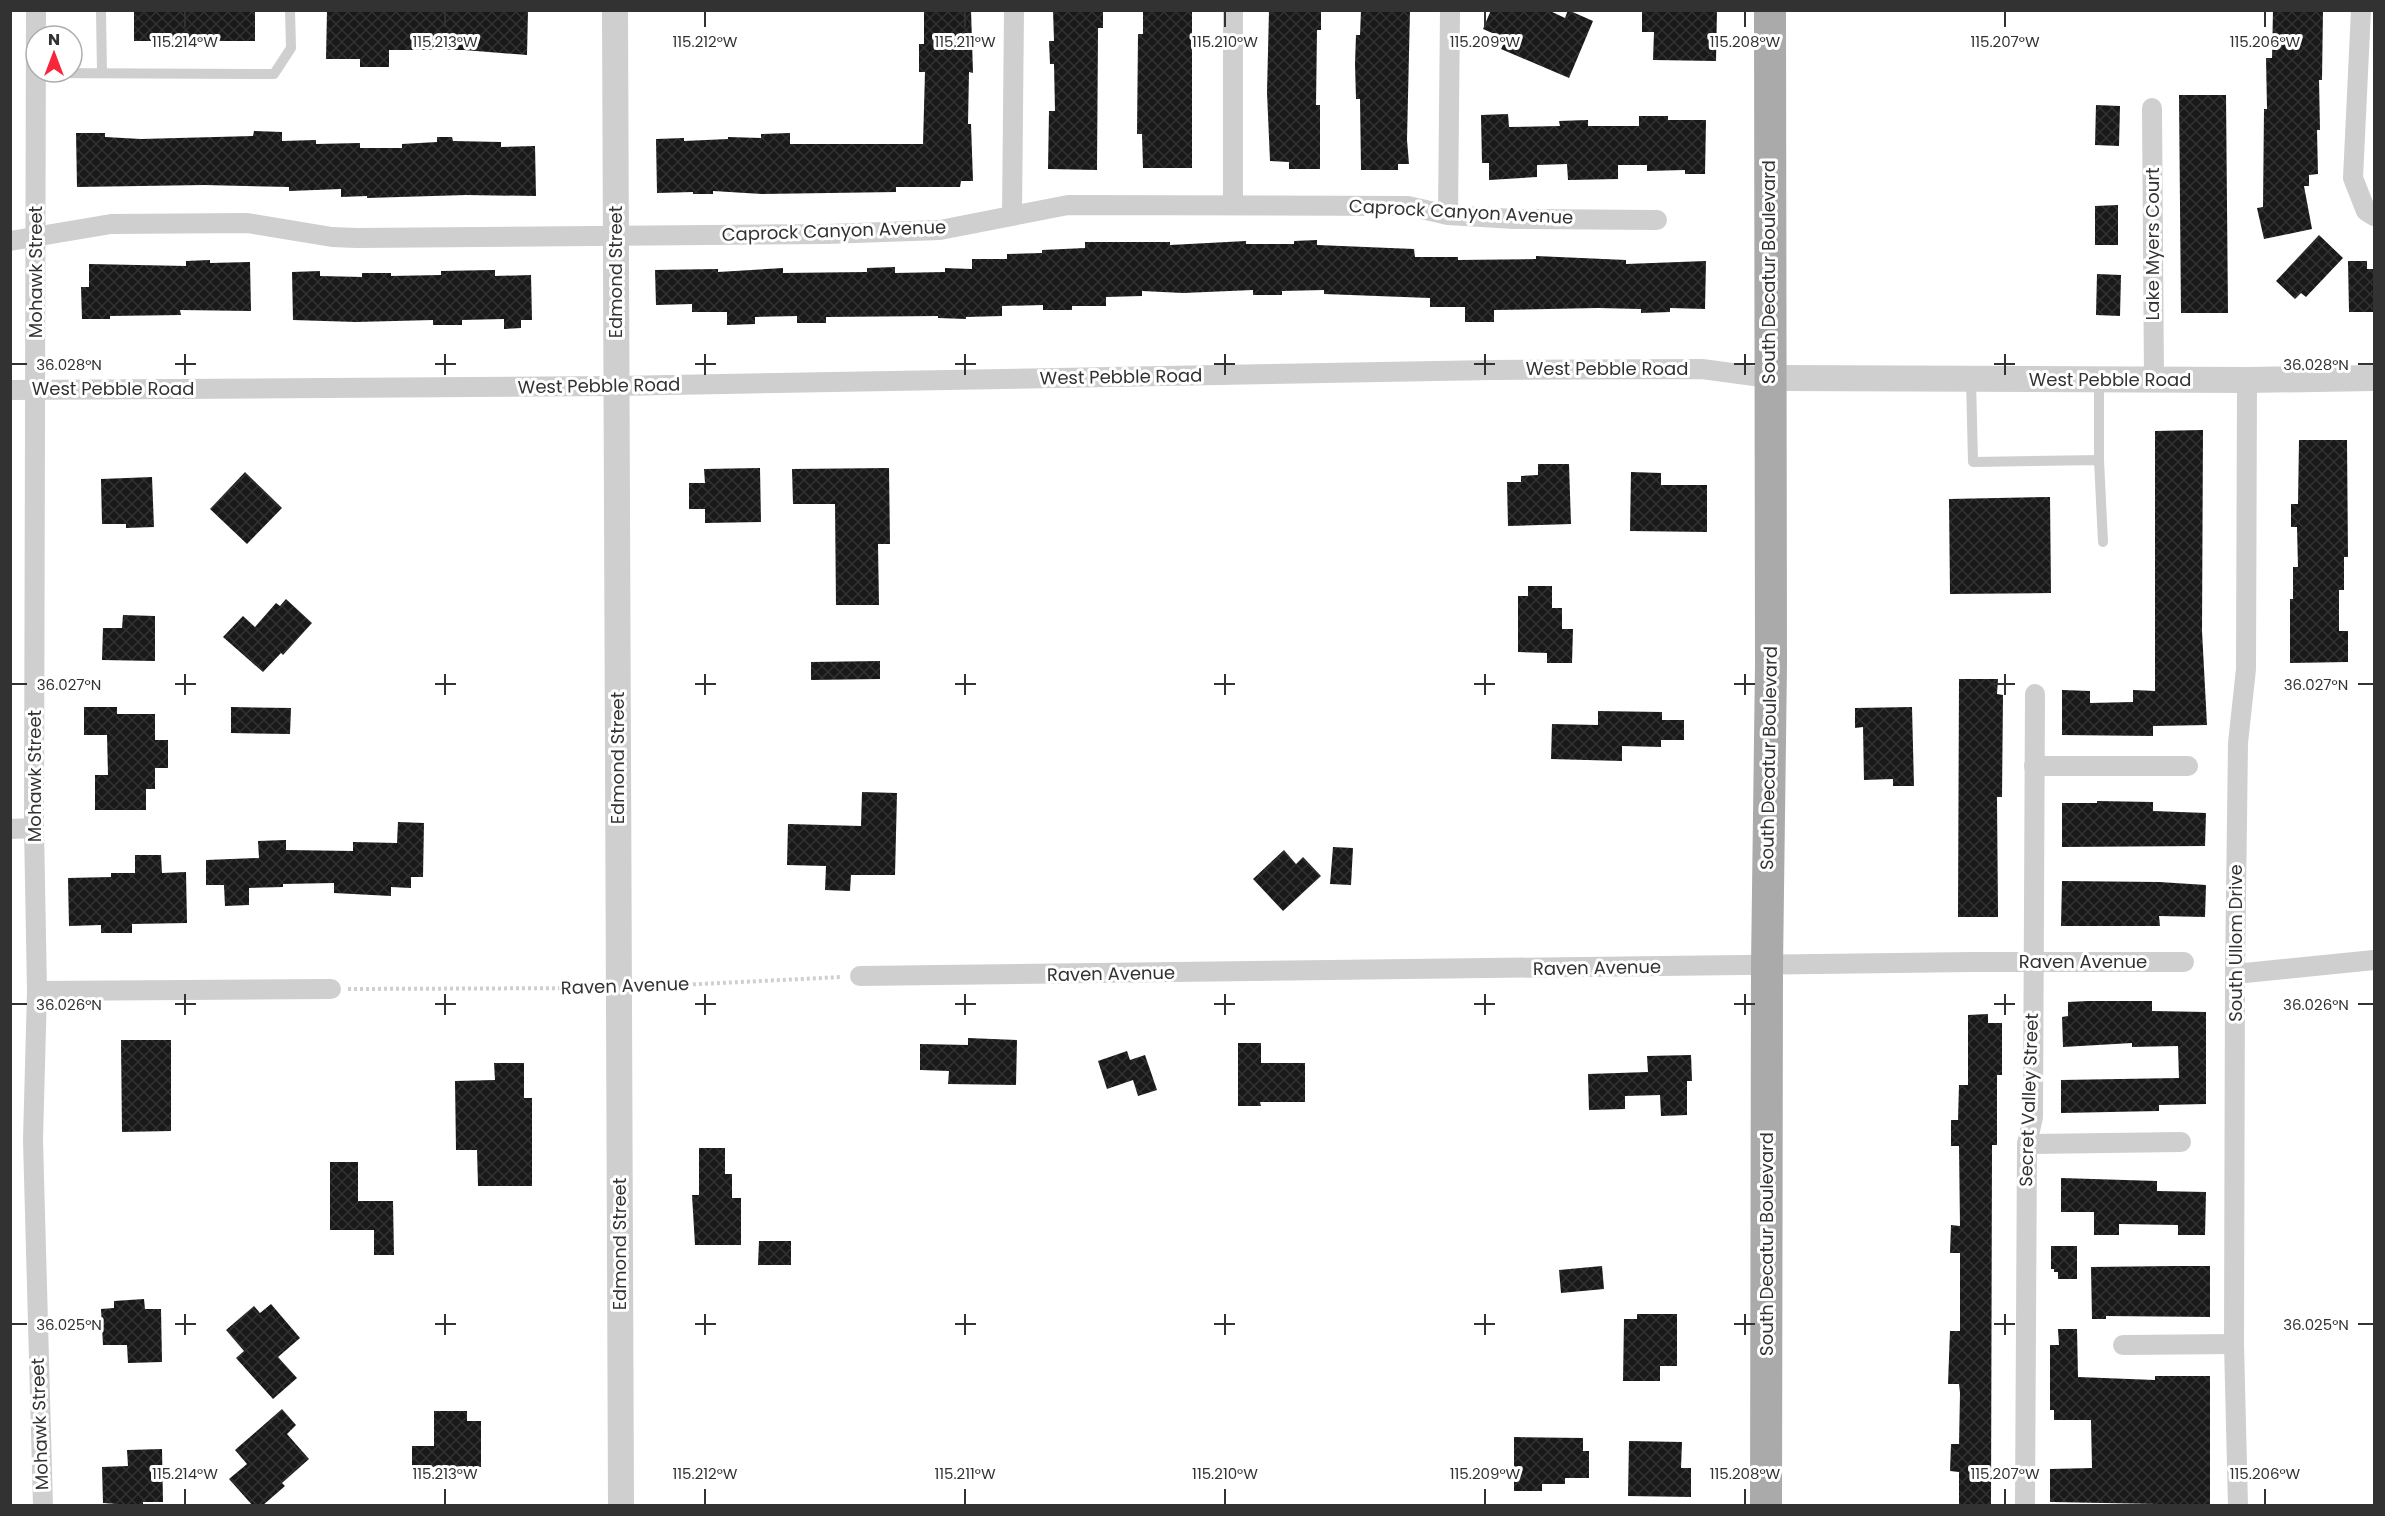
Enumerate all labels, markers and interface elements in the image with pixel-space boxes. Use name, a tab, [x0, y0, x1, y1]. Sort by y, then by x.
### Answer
north arrow	[24, 24, 84, 84]
text: N	[48, 28, 60, 51]
text: 115.214°W	[152, 31, 218, 52]
text: 115.213°W	[412, 31, 478, 52]
text: 115.212°W	[672, 31, 738, 52]
text: 115.211°W	[934, 31, 996, 52]
text: 115.210°W	[1192, 31, 1258, 52]
text: 115.209°W	[1450, 31, 1521, 52]
text: 115.208°W	[1710, 31, 1781, 52]
text: 115.207°W	[1970, 31, 2040, 52]
text: 115.206°W	[2230, 31, 2301, 52]
street label: South Decatur Boulevard	[1756, 160, 1781, 384]
street label: Lake Myers Court	[2140, 167, 2165, 321]
street label: Caprock Canyon Avenue	[1348, 193, 1574, 230]
street label: Mohawk Street	[23, 206, 48, 338]
street label: Edmond Street	[603, 206, 628, 338]
street label: Caprock Canyon Avenue	[721, 214, 947, 247]
text: 36.028°N	[36, 354, 102, 375]
text: 36.028°N	[2283, 354, 2349, 375]
street label: West Pebble Road	[1526, 356, 1688, 381]
street label: West Pebble Road	[1039, 363, 1202, 390]
street label: West Pebble Road	[2029, 367, 2191, 392]
street label: West Pebble Road	[517, 372, 680, 399]
street label: West Pebble Road	[32, 376, 194, 401]
street label: South Decatur Boulevard	[1754, 646, 1783, 870]
text: 36.027°N	[37, 674, 101, 695]
text: 36.027°N	[2284, 674, 2348, 695]
street label: Edmond Street	[605, 692, 630, 824]
street label: Mohawk Street	[22, 710, 47, 842]
street label: South Ullom Drive	[2223, 864, 2248, 1022]
street label: Raven Avenue	[2019, 949, 2147, 974]
street label: Raven Avenue	[1533, 954, 1661, 981]
street label: Raven Avenue	[1047, 960, 1175, 987]
street label: Raven Avenue	[560, 971, 690, 1000]
text: 36.026°N	[36, 994, 102, 1015]
text: 36.026°N	[2283, 994, 2349, 1015]
street label: Secret Valley Street	[2013, 1013, 2044, 1187]
street label: South Decatur Boulevard	[1754, 1132, 1779, 1356]
street label: Edmond Street	[607, 1178, 632, 1310]
text: 36.025°N	[36, 1314, 102, 1335]
text: 36.025°N	[2283, 1314, 2349, 1335]
street label: Mohawk Street	[25, 1357, 54, 1491]
text: 115.214°W	[152, 1463, 218, 1484]
text: 115.213°W	[412, 1463, 478, 1484]
text: 115.212°W	[672, 1463, 738, 1484]
text: 115.211°W	[934, 1463, 996, 1484]
text: 115.210°W	[1192, 1463, 1258, 1484]
text: 115.209°W	[1450, 1463, 1521, 1484]
text: 115.208°W	[1710, 1463, 1781, 1484]
text: 115.207°W	[1970, 1463, 2040, 1484]
text: 115.206°W	[2230, 1463, 2301, 1484]

